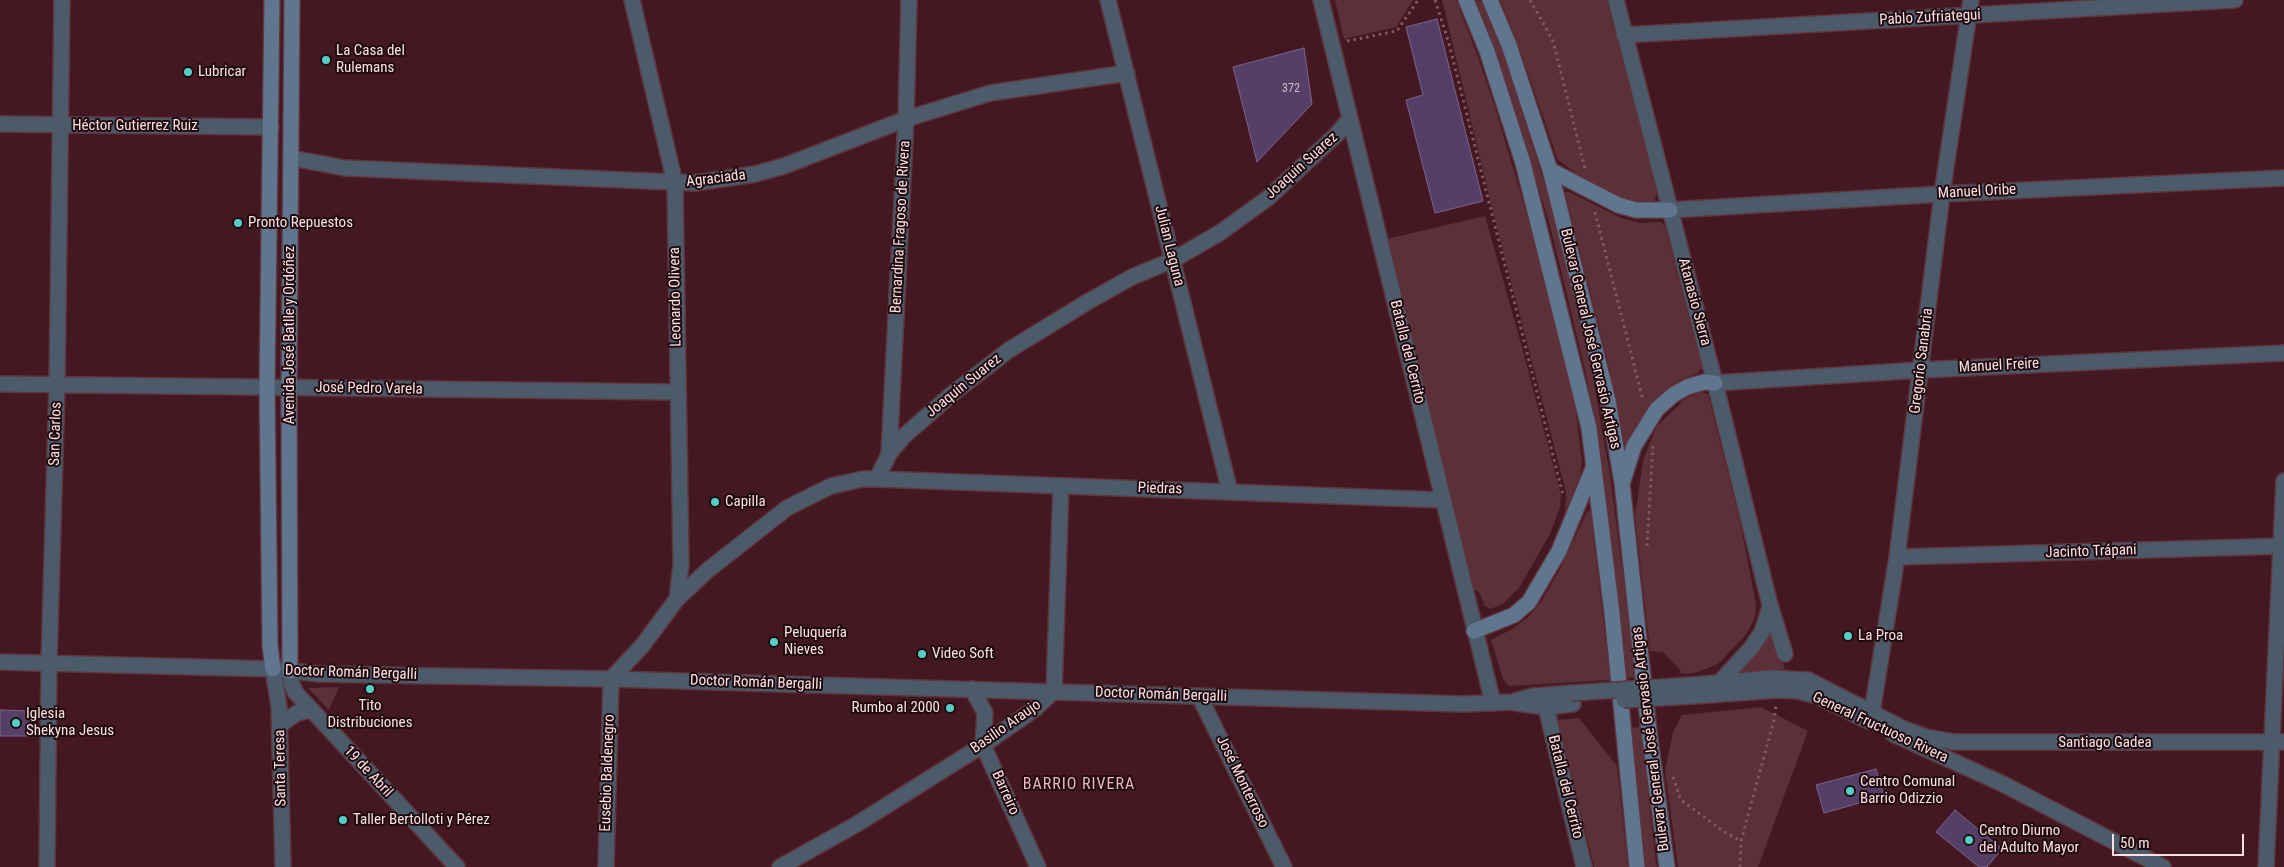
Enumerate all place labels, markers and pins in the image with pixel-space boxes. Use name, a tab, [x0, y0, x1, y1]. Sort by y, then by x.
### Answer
place label: La Casa del Rulemans	[336, 42, 405, 77]
marker: La Casa del Rulemans	[320, 54, 332, 66]
place label: Lubricar	[198, 63, 246, 81]
marker: Lubricar	[182, 66, 194, 78]
place label: Pronto Repuestos	[248, 214, 353, 232]
marker: Pronto Repuestos	[232, 217, 244, 229]
place label: Capilla	[725, 493, 766, 511]
marker: Capilla	[709, 496, 721, 508]
place label: Peluquería Nieves	[784, 624, 847, 659]
place label: La Proa	[1858, 627, 1903, 645]
marker: La Proa	[1842, 630, 1854, 642]
marker: Peluquería Nieves	[768, 636, 780, 648]
place label: Video Soft	[932, 645, 994, 663]
marker: Video Soft	[916, 648, 928, 660]
marker: Tito Distribuciones	[364, 683, 376, 695]
place label: Tito Distribuciones	[328, 697, 412, 732]
place label: Rumbo al 2000	[851, 699, 940, 717]
marker: Rumbo al 2000	[944, 702, 956, 714]
place label: Iglesia Shekyna Jesus	[26, 705, 114, 740]
marker: Iglesia Shekyna Jesus	[10, 717, 22, 729]
place label: Centro Comunal Barrio Odizzio	[1860, 773, 1955, 808]
marker: Centro Comunal Barrio Odizzio	[1844, 785, 1856, 797]
place label: Taller Bertolloti y Pérez	[353, 811, 490, 829]
marker: Taller Bertolloti y Pérez	[337, 814, 349, 826]
place label: Centro Diurno del Adulto Mayor	[1979, 822, 2079, 857]
marker: Centro Diurno del Adulto Mayor	[1963, 834, 1975, 846]

